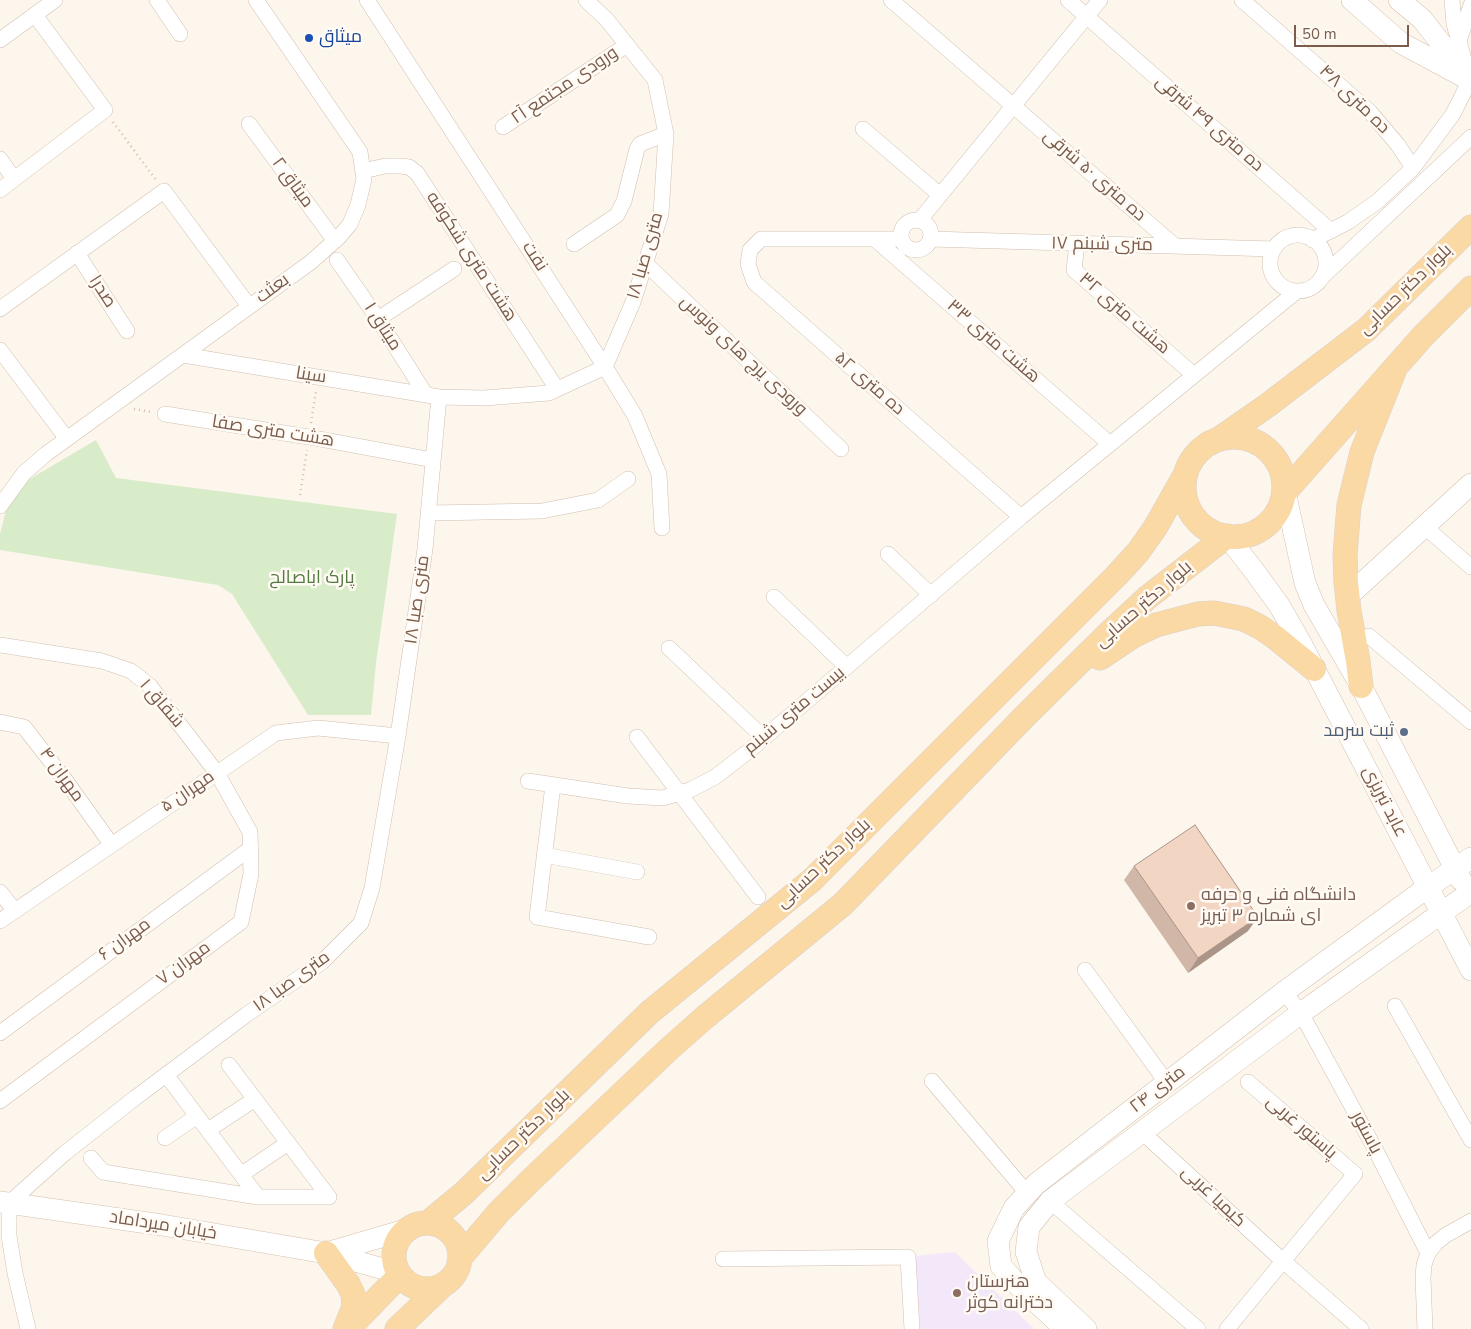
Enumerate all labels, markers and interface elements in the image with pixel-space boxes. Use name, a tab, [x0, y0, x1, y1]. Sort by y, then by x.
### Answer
scale bar	[1296, 15, 1411, 47]
text: 50 m	[1302, 24, 1337, 44]
place label: میثاق	[319, 27, 362, 49]
marker: میثاق	[303, 32, 315, 44]
street label: ورودی مجتمع آ۲	[508, 42, 622, 130]
street label: ده متری ۴۸	[1314, 61, 1394, 139]
street label: ده متری ۴۹ شرقی	[1151, 71, 1267, 177]
street label: ده متری ۵۰ شرقی	[1038, 126, 1150, 226]
street label: میثاق ۲	[266, 154, 318, 212]
street label: هشت متری شکوفه	[421, 188, 521, 326]
street label: متری صبا ۱۸	[623, 210, 669, 302]
street label: ۱۷ متری شبنم	[1051, 233, 1153, 257]
street label: نفت	[516, 238, 552, 276]
street label: بلوار دکتر حسابی	[1355, 240, 1457, 340]
street label: هشت متری ۳۲	[1074, 269, 1174, 359]
street label: بعثت	[252, 270, 294, 308]
street label: صدرا	[84, 272, 120, 312]
street label: ورودی یرج های ونوس	[675, 291, 811, 421]
street label: هشت متری ۳۳	[942, 296, 1044, 388]
street label: میثاق ۱	[358, 299, 406, 355]
street label: ده متری ۵۲	[829, 348, 909, 420]
street label: سینا	[294, 363, 328, 389]
street label: هشت متری صفا	[210, 412, 336, 452]
street label: متری صبا ۱۸	[401, 554, 435, 646]
street label: بلوار دکتر حسابی	[1091, 557, 1197, 653]
park label: پارک اباصالح	[270, 568, 354, 590]
street label: بیست متری شبنم	[740, 662, 850, 760]
street label: شقاق ۱	[134, 675, 188, 733]
place label: ثبت سرمد	[1323, 721, 1394, 743]
marker: ثبت سرمد	[1398, 726, 1410, 738]
street label: مهران ۴	[34, 743, 88, 807]
street label: عابد تبریزی	[1357, 763, 1411, 841]
street label: مهران ۵	[157, 766, 219, 818]
street label: بلوار دکتر حسابی	[772, 815, 876, 913]
place label: دانشگاه فنی و حرفه ای شماره ۳ تبریز	[1201, 885, 1356, 928]
marker: دانشگاه فنی و حرفه ای شماره ۳ تبریز	[1185, 900, 1197, 912]
street label: مهران ۶	[95, 914, 155, 966]
street label: مهران ۷	[153, 937, 215, 991]
street label: متری صبا ۱۸	[249, 947, 335, 1017]
street label: ۲۴ متری	[1126, 1062, 1190, 1118]
street label: بلوار دکتر حسابی	[473, 1085, 575, 1185]
street label: پاستور غربی	[1261, 1091, 1341, 1165]
street label: پاستور	[1346, 1108, 1386, 1158]
street label: کیمیا غربی	[1176, 1162, 1250, 1232]
street label: خیابان میرداماد	[108, 1207, 218, 1245]
place label: هنرستان دخترانه کوثر	[967, 1272, 1053, 1315]
marker: هنرستان دخترانه کوثر	[951, 1287, 963, 1299]

